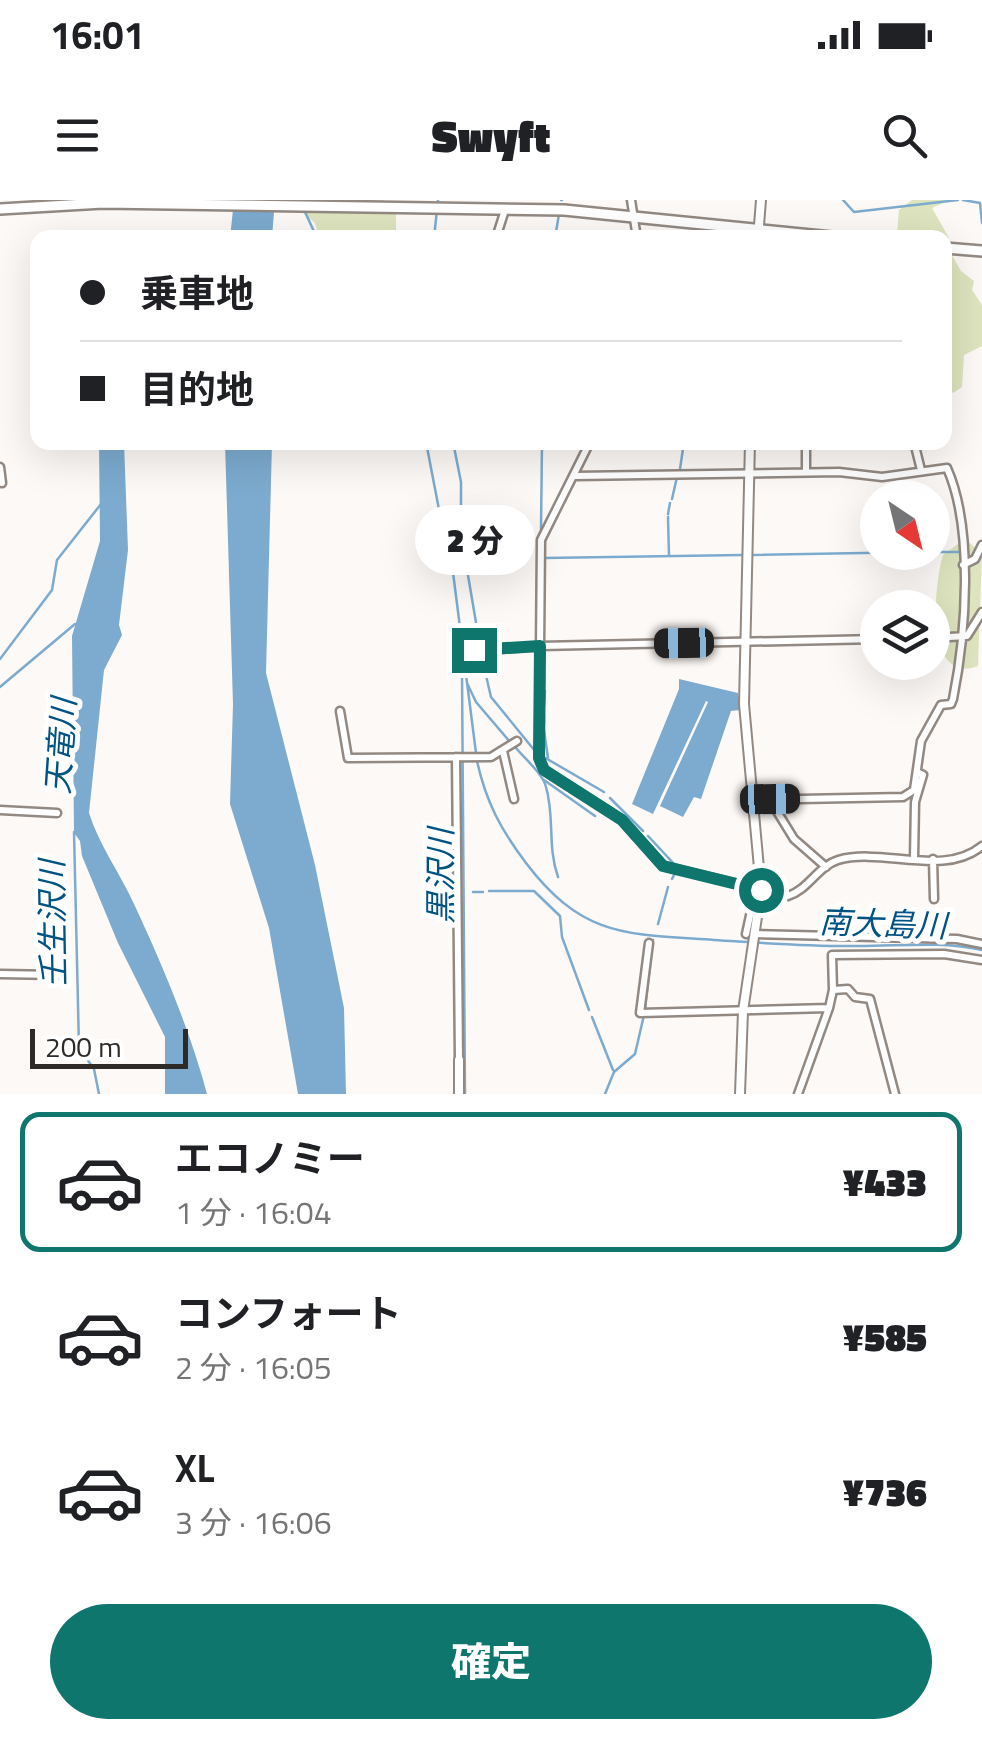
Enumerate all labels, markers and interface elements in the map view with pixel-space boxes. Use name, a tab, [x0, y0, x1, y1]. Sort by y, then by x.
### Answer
text: 16:01	[50, 6, 145, 64]
text: Swyft	[431, 101, 551, 169]
icon: menu	[50, 108, 105, 163]
icon: search	[877, 108, 932, 163]
text: 乗車地	[140, 264, 254, 322]
text: 目的地	[140, 360, 254, 418]
north arrow	[860, 480, 950, 570]
map controls	[860, 480, 950, 680]
callout: 2 分	[414, 505, 534, 575]
text: 2 分	[447, 516, 503, 564]
button: layers	[860, 590, 950, 680]
car	[654, 627, 714, 659]
route end	[452, 628, 497, 673]
water label: 天竜川	[33, 693, 88, 795]
car	[740, 783, 800, 815]
water label: 黒沢川	[416, 825, 464, 924]
water label: 壬生沢川	[27, 857, 77, 988]
route start	[739, 868, 784, 913]
water label: 南大島川	[818, 897, 951, 949]
scale bar	[30, 1024, 188, 1068]
text: 200 m	[45, 1025, 122, 1068]
text: エコノミー	[175, 1129, 365, 1187]
icon: car	[55, 1137, 145, 1227]
text: ¥433	[842, 1153, 927, 1211]
text: 1 分 · 16:04	[175, 1188, 332, 1236]
text: コンフォート	[175, 1284, 402, 1342]
icon: car	[55, 1292, 145, 1382]
text: ¥585	[842, 1308, 927, 1366]
text: 2 分 · 16:05	[175, 1343, 332, 1391]
text: XL	[175, 1439, 215, 1497]
icon: car	[55, 1447, 145, 1537]
text: ¥736	[842, 1463, 927, 1521]
text: 3 分 · 16:06	[175, 1498, 332, 1546]
button: 確定	[50, 1604, 932, 1719]

